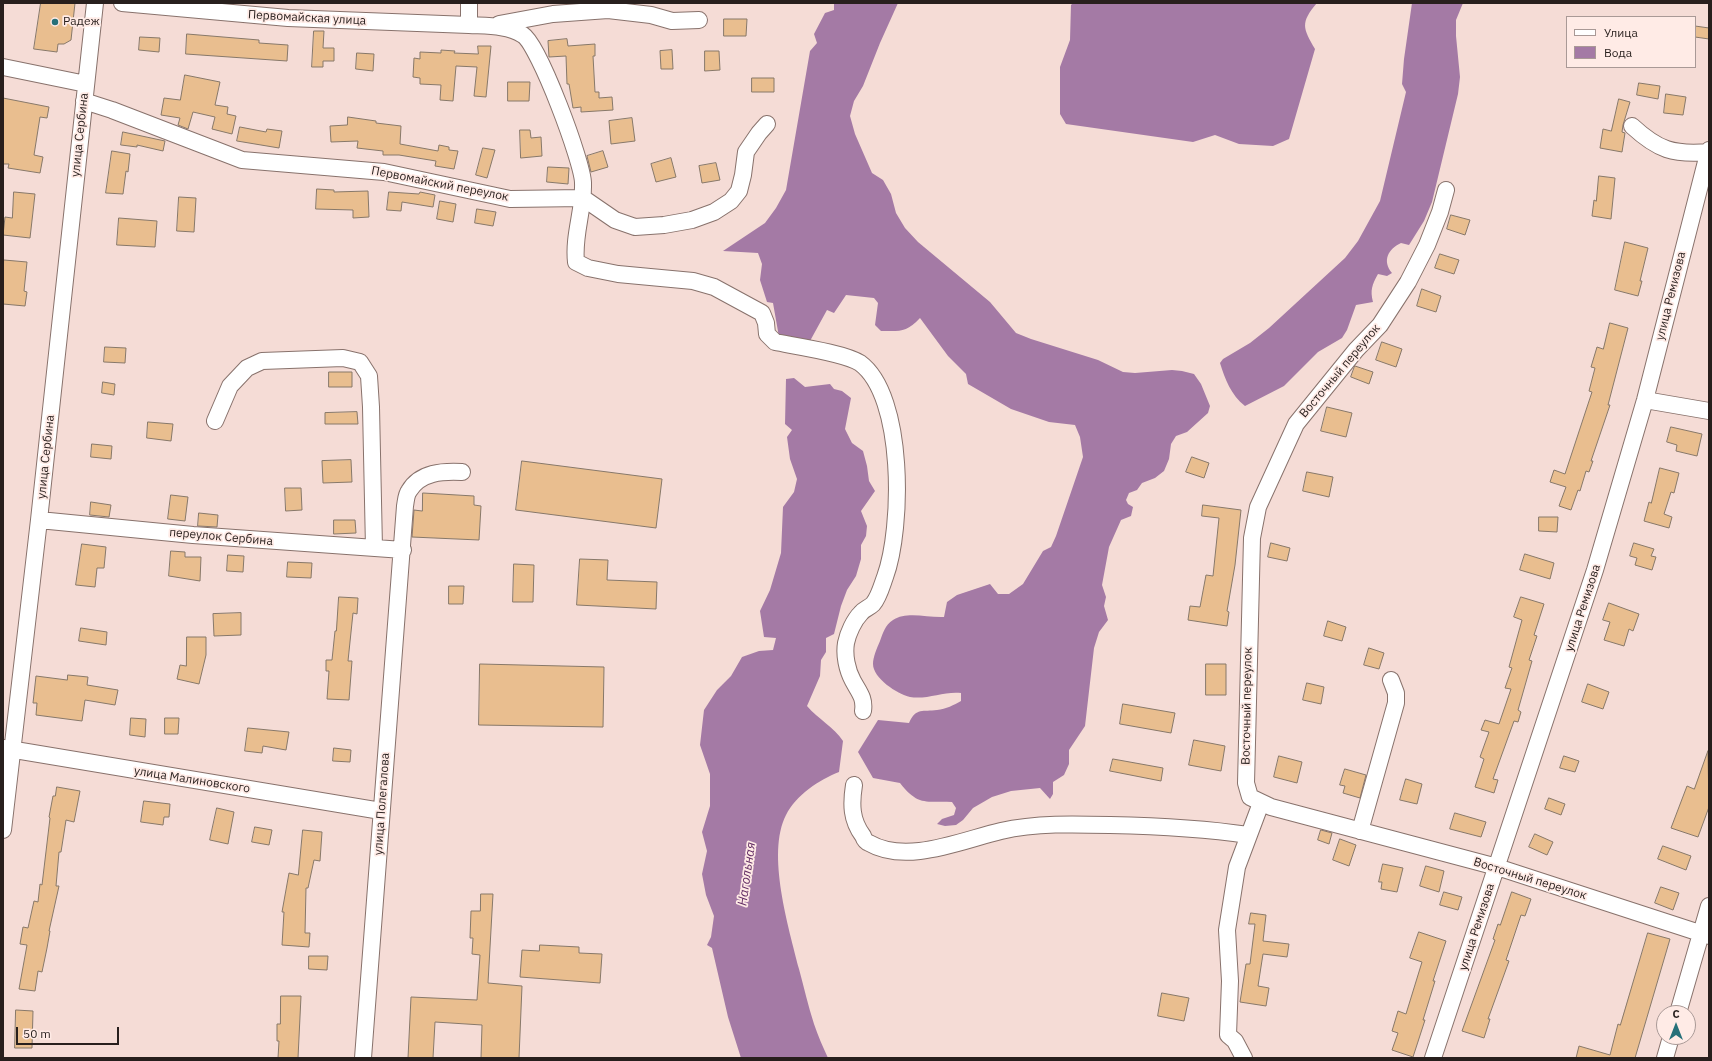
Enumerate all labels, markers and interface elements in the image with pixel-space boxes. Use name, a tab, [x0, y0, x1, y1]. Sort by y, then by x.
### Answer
street label: Первомайская улица	[247, 8, 367, 28]
place label: Радеж	[63, 15, 100, 29]
legend	[1566, 16, 1696, 68]
marker: Радеж	[50, 17, 60, 27]
text: Улица	[1604, 25, 1638, 40]
text: Вода	[1604, 45, 1632, 60]
street label: улица Сербина	[68, 92, 92, 178]
street label: Первомайский переулок	[370, 164, 510, 204]
street label: улица Ремизова	[1653, 250, 1689, 342]
street label: Восточный переулок	[1297, 321, 1383, 421]
street label: улица Сербина	[34, 414, 58, 500]
street label: переулок Сербина	[169, 525, 273, 549]
street label: улица Ремизова	[1562, 563, 1604, 653]
street label: Восточный переулок	[1239, 647, 1255, 765]
street label: улица Полегалова	[371, 752, 393, 856]
street label: улица Малиновского	[133, 764, 251, 796]
water label: Нагольная	[735, 841, 759, 907]
street label: Восточный переулок	[1472, 855, 1588, 903]
street label: улица Ремизова	[1456, 882, 1498, 972]
north arrow	[1656, 1005, 1696, 1045]
text: С	[1672, 1007, 1680, 1021]
scale bar	[18, 1019, 121, 1045]
text: 50 m	[23, 1026, 51, 1041]

